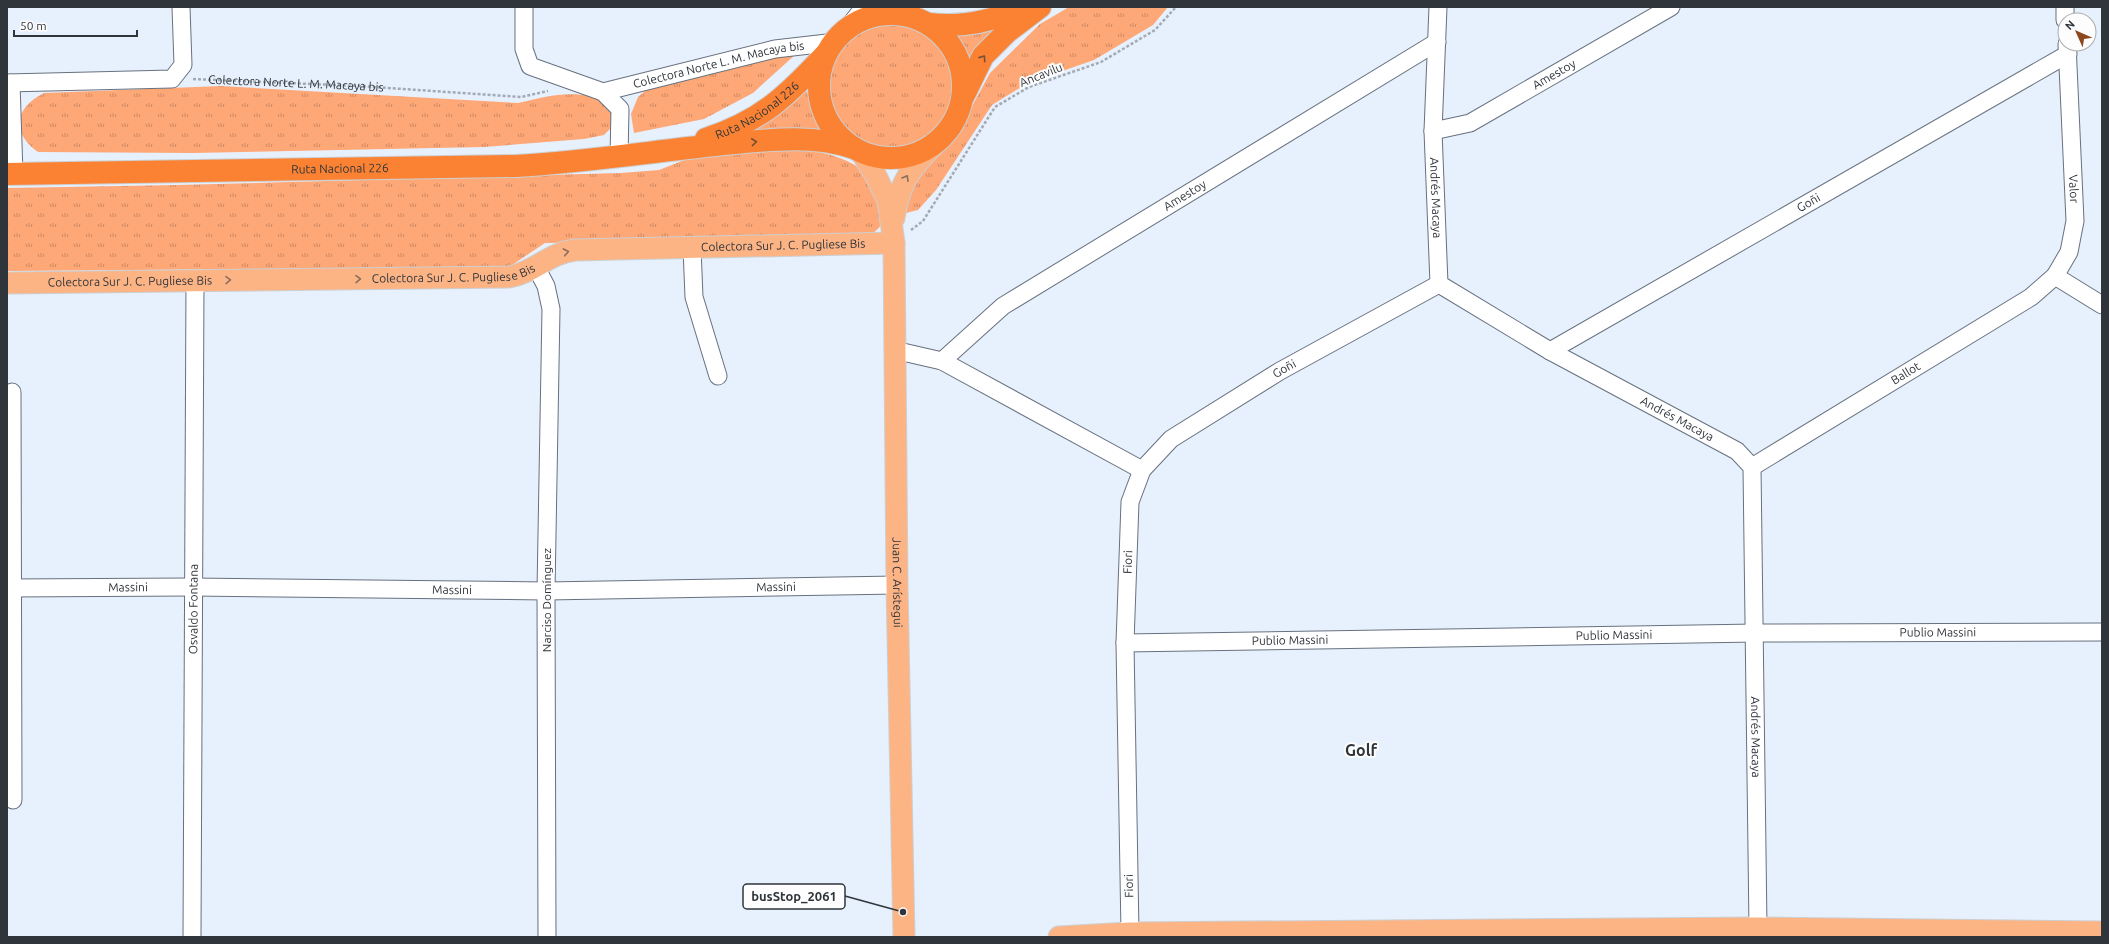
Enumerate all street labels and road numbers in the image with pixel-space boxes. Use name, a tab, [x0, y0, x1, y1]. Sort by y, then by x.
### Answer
street label: Colectora Norte L. M. Macaya bis	[632, 39, 805, 90]
street label: Amestoy	[1530, 56, 1578, 92]
street label: Ancavilu	[1017, 60, 1064, 89]
street label: Colectora Norte L. M. Macaya bis	[208, 73, 384, 94]
street label: Ruta Nacional 226	[713, 79, 802, 141]
street label: Andrés Macaya	[1428, 157, 1444, 239]
street label: Ruta Nacional 226	[291, 161, 389, 176]
street label: Valor	[2067, 174, 2081, 204]
street label: Amestoy	[1161, 177, 1208, 213]
street label: Goñi	[1794, 190, 1822, 214]
street label: Colectora Sur J. C. Pugliese Bis	[701, 237, 865, 253]
street label: Colectora Sur J. C. Pugliese Bis	[372, 261, 537, 285]
street label: Colectora Sur J. C. Pugliese Bis	[48, 274, 212, 289]
street label: Goñi	[1270, 357, 1298, 380]
street label: Ballot	[1888, 359, 1923, 387]
street label: Andrés Macaya	[1639, 394, 1716, 443]
street label: Juan C. Arístegui	[891, 537, 905, 628]
street label: Narciso Domínguez	[540, 547, 553, 652]
street label: Fiori	[1120, 550, 1134, 574]
street label: Osvaldo Fontana	[186, 564, 200, 654]
street label: Massini	[108, 580, 148, 593]
street label: Massini	[756, 580, 796, 593]
street label: Massini	[432, 583, 472, 596]
street label: Publio Massini	[1900, 625, 1976, 639]
street label: Publio Massini	[1575, 628, 1652, 642]
street label: Publio Massini	[1252, 633, 1328, 647]
street label: Andrés Macaya	[1749, 696, 1763, 778]
street label: Fiori	[1122, 874, 1135, 898]

